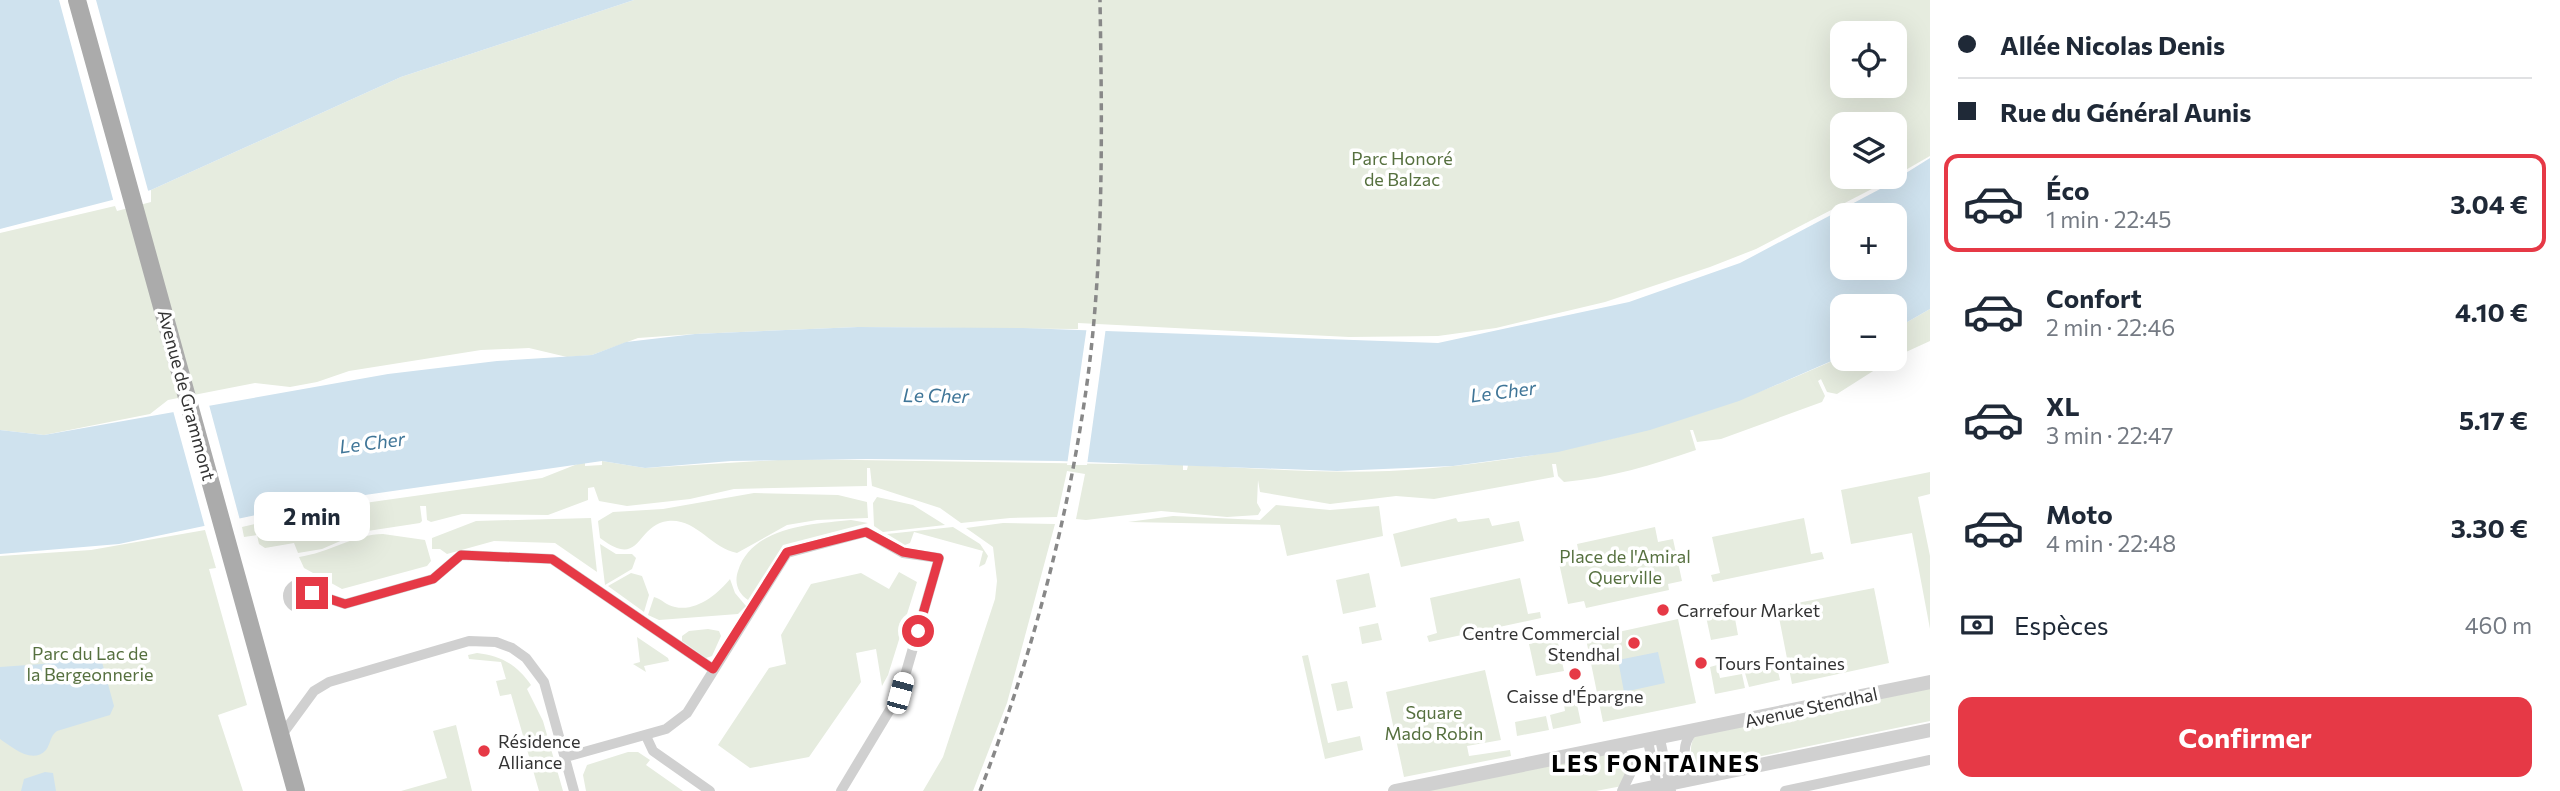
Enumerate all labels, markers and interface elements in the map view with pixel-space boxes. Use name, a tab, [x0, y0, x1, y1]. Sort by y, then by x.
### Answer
map controls	[1830, 21, 1907, 371]
button: locate	[1830, 21, 1907, 98]
text: Allée Nicolas Denis	[2000, 29, 2225, 60]
text: Rue du Général Aunis	[2000, 96, 2251, 127]
button: layers	[1830, 112, 1907, 189]
park label: Parc Honoré de Balzac	[1351, 147, 1453, 190]
icon: car	[1962, 172, 2025, 235]
text: Éco	[2046, 174, 2090, 205]
text: 3.04 €	[2450, 188, 2528, 219]
button: +	[1830, 203, 1907, 280]
text: 1 min · 22:45	[2046, 205, 2172, 233]
icon: car	[1962, 280, 2025, 343]
text: Confort	[2046, 282, 2142, 313]
button: −	[1830, 294, 1907, 371]
text: 4.10 €	[2455, 296, 2528, 327]
street label: Avenue de Grammont	[154, 307, 220, 483]
text: 2 min · 22:46	[2046, 313, 2175, 341]
water label: Le Cher	[1469, 375, 1539, 406]
water label: Le Cher	[903, 383, 971, 407]
icon: car	[1962, 388, 2025, 451]
text: XL	[2046, 390, 2080, 421]
text: 5.17 €	[2459, 404, 2528, 435]
text: 3 min · 22:47	[2046, 421, 2173, 449]
water label: Le Cher	[338, 426, 408, 457]
callout: 2 min	[254, 491, 370, 540]
icon: car	[1962, 496, 2025, 559]
text: Moto	[2046, 498, 2113, 529]
text: 2 min	[283, 502, 341, 530]
text: 3.30 €	[2451, 512, 2528, 543]
text: 4 min · 22:48	[2046, 529, 2176, 557]
park label: Place de l'Amiral Querville	[1559, 545, 1691, 588]
route end	[296, 577, 328, 609]
place label: Carrefour Market	[1677, 599, 1820, 621]
marker: Carrefour Market	[1655, 602, 1671, 618]
icon: cash	[1958, 606, 1996, 644]
text: Espèces	[2014, 609, 2109, 640]
text: 460 m	[2465, 611, 2532, 639]
route start	[902, 615, 934, 647]
place label: Centre Commercial Stendhal	[1462, 622, 1620, 665]
marker: Centre Commercial Stendhal	[1626, 635, 1642, 651]
park label: Parc du Lac de la Bergeonnerie	[27, 642, 154, 685]
place label: Tours Fontaines	[1715, 652, 1845, 674]
marker: Tours Fontaines	[1693, 655, 1709, 671]
marker: Caisse d'Épargne	[1567, 666, 1583, 682]
car	[885, 670, 916, 716]
street label: Avenue Stendhal	[1742, 682, 1880, 732]
place label: Caisse d'Épargne	[1506, 685, 1644, 707]
button: Confirmer	[1958, 697, 2532, 777]
park label: Square Mado Robin	[1385, 701, 1483, 744]
place label: Résidence Alliance	[498, 730, 580, 773]
marker: Résidence Alliance	[476, 743, 492, 759]
district label: LES FONTAINES	[1551, 748, 1761, 777]

